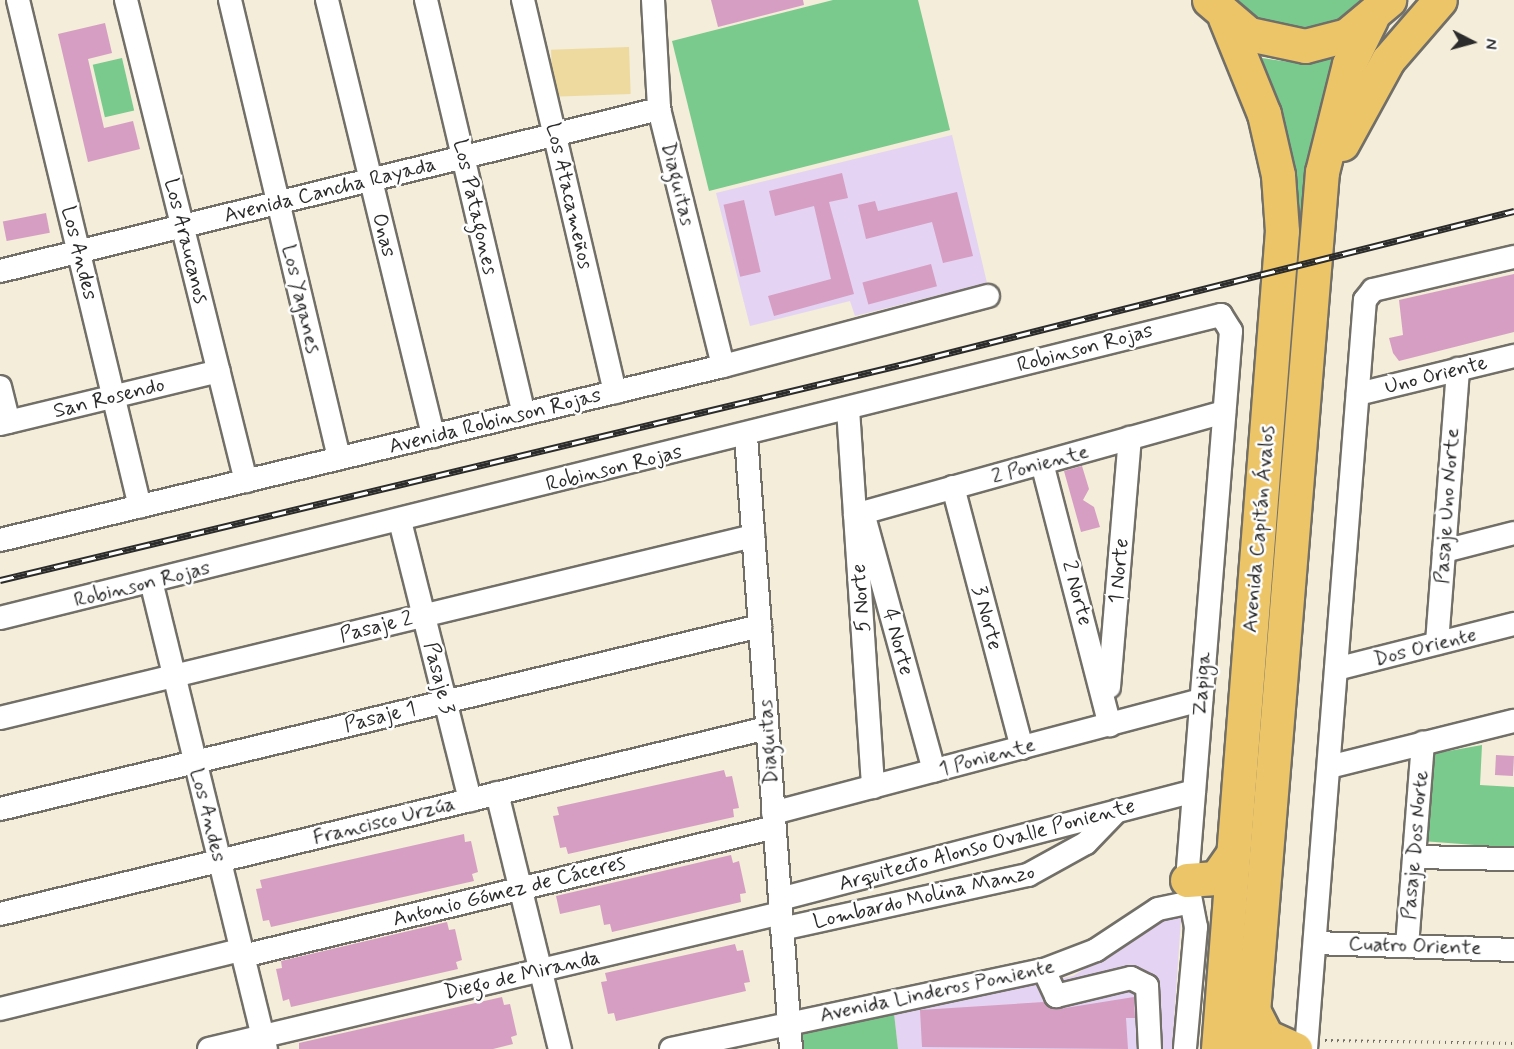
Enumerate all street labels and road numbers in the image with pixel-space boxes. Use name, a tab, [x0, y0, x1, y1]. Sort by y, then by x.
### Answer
street label: Los Atacameños	[539, 117, 599, 275]
street label: Diaguitas	[655, 140, 701, 228]
street label: Los Patagones	[449, 143, 501, 271]
street label: Avenida Cancha Rayada	[221, 151, 439, 229]
street label: Los Araucanos	[157, 173, 215, 309]
street label: Los Andes	[56, 206, 102, 300]
street label: Onas	[366, 210, 402, 260]
street label: Los Yaganes	[276, 239, 326, 359]
street label: Robinson Rojas	[1015, 318, 1155, 378]
street label: Uno Oriente	[1381, 350, 1491, 400]
street label: San Rosendo	[51, 372, 167, 424]
street label: Avenida Robinson Rojas	[388, 383, 602, 459]
street label: Avenida Capitán Ávalos	[1237, 424, 1281, 634]
street label: Pasaje Uno Norte	[1429, 429, 1465, 583]
street label: Robinson Rojas	[544, 439, 684, 497]
street label: 2 Poniente	[989, 439, 1091, 489]
street label: 1 Norte	[1104, 537, 1134, 605]
street label: Robinson Rojas	[72, 555, 212, 613]
street label: 2 Norte	[1056, 558, 1098, 628]
street label: 5 Norte	[846, 563, 876, 633]
street label: 3 Norte	[966, 583, 1008, 653]
street label: Pasaje 2	[337, 606, 415, 648]
street label: 4 Norte	[877, 606, 919, 678]
street label: Dos Oriente	[1370, 622, 1480, 672]
street label: Pasaje 3	[418, 639, 460, 717]
street label: Zapiga	[1187, 651, 1217, 717]
street label: Pasaje 1	[341, 696, 419, 738]
street label: Diaguitas	[752, 699, 784, 785]
street label: 1 Poniente	[936, 732, 1038, 782]
street label: Los Andes	[185, 768, 231, 862]
street label: Pasaje Dos Norte	[1396, 768, 1434, 922]
street label: Francisco Urzúa	[310, 791, 458, 851]
street label: Arquitecto Alonso Ovalle Poniente	[838, 794, 1136, 896]
street label: Antonio Gómez de Cáceres	[390, 850, 628, 932]
street label: Lombardo Molina Manzo	[812, 860, 1036, 934]
street label: Cuatro Oriente	[1348, 931, 1482, 961]
street label: Diego de Miranda	[442, 945, 602, 1005]
street label: Avenida Linderos Poniente	[816, 954, 1058, 1028]

